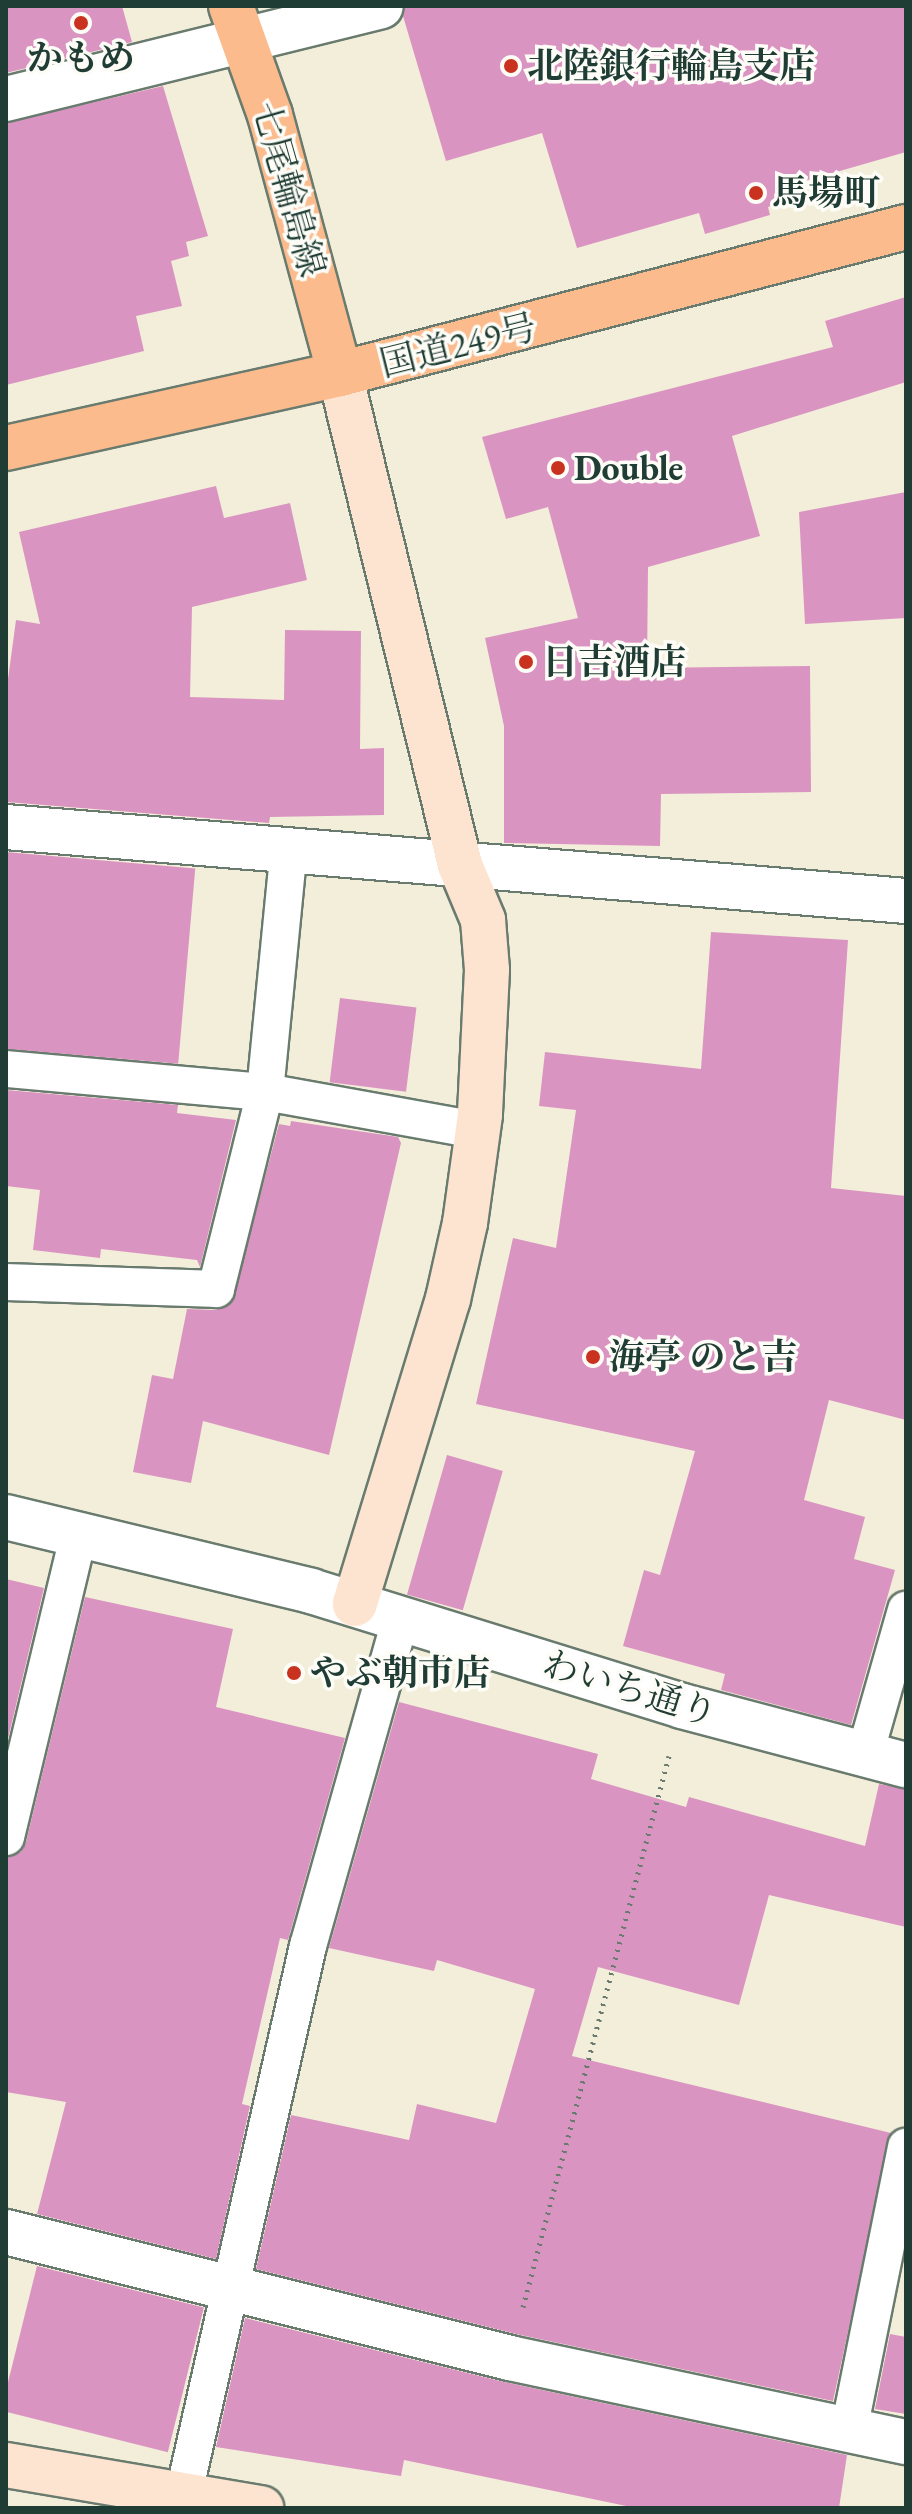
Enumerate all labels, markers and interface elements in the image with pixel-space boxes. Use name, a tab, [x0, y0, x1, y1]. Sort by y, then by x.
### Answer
marker: かもめ	[72, 14, 90, 32]
place label: かもめ	[27, 36, 135, 80]
place label: 北陸銀行輪島支店	[527, 44, 815, 88]
marker: 北陸銀行輪島支店	[502, 57, 520, 75]
street label: 七尾輪島線	[243, 97, 335, 281]
place label: 馬場町	[772, 171, 880, 215]
marker: 馬場町	[747, 184, 765, 202]
street label: 国道249号	[375, 305, 541, 385]
place label: Double	[574, 446, 683, 490]
marker: Double	[549, 459, 567, 477]
place label: 日吉酒店	[542, 640, 686, 684]
marker: 日吉酒店	[517, 653, 535, 671]
place label: 海亭 のと吉	[609, 1335, 798, 1379]
marker: 海亭 のと吉	[584, 1348, 602, 1366]
street label: わいち通り	[538, 1641, 722, 1735]
place label: やぶ朝市店	[310, 1651, 490, 1695]
marker: やぶ朝市店	[285, 1664, 303, 1682]

